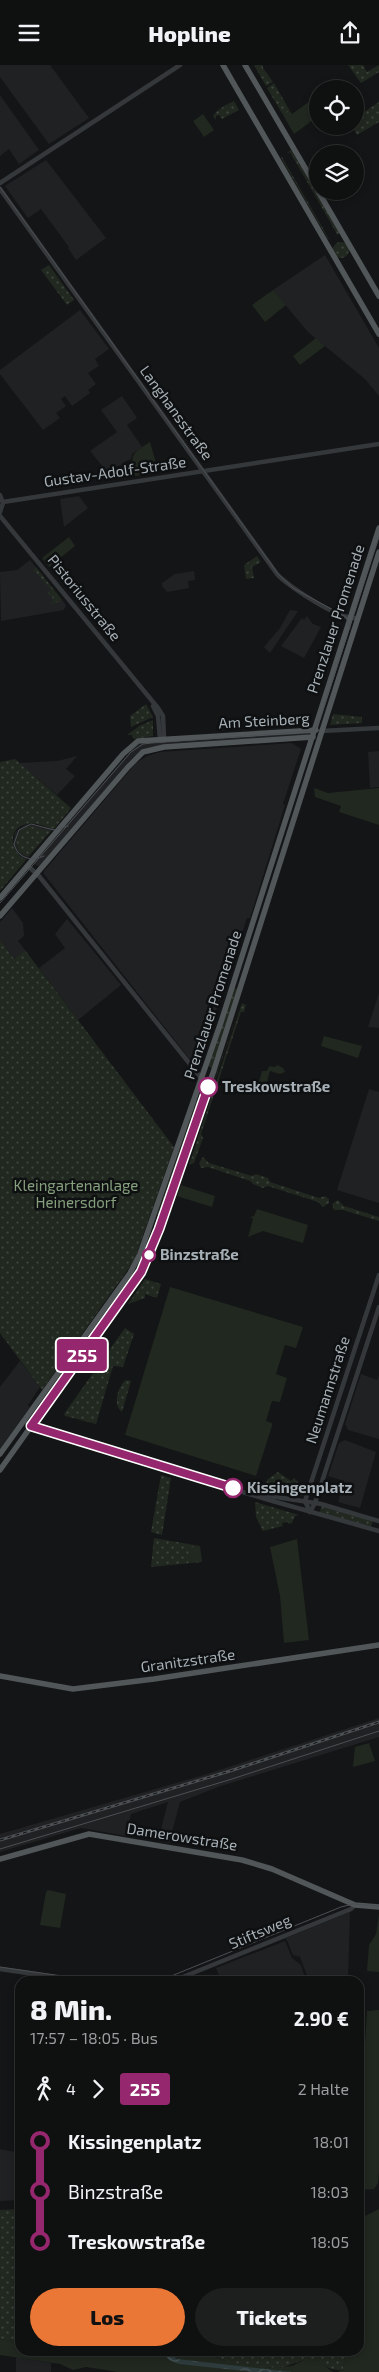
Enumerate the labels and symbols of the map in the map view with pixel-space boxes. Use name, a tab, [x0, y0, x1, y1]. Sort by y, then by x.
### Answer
street label: Langhansstraße	[137, 362, 217, 463]
street label: Gustav-Adolf-Straße	[43, 452, 187, 490]
street label: Prenzlauer Promenade	[302, 542, 368, 695]
street label: Pistoriusstraße	[44, 550, 125, 644]
street label: Am Steinberg	[218, 709, 311, 731]
street label: Prenzlauer Promenade	[179, 928, 245, 1081]
marker: Treskowstraße	[198, 1077, 218, 1097]
place label: Treskowstraße	[222, 1077, 330, 1095]
park label: Kleingartenanlage Heinersdorf	[14, 1176, 138, 1211]
place label: Binzstraße	[160, 1245, 239, 1263]
marker: Binzstraße	[142, 1248, 156, 1262]
street label: Neumannstraße	[301, 1334, 353, 1446]
line badge: 255	[53, 1339, 111, 1371]
marker: Kissingenplatz	[223, 1478, 243, 1498]
place label: Kissingenplatz	[247, 1478, 352, 1496]
street label: Granitzstraße	[139, 1644, 236, 1676]
street label: Damerowstraße	[126, 1818, 239, 1854]
street label: Stiftsweg	[226, 1910, 294, 1952]

